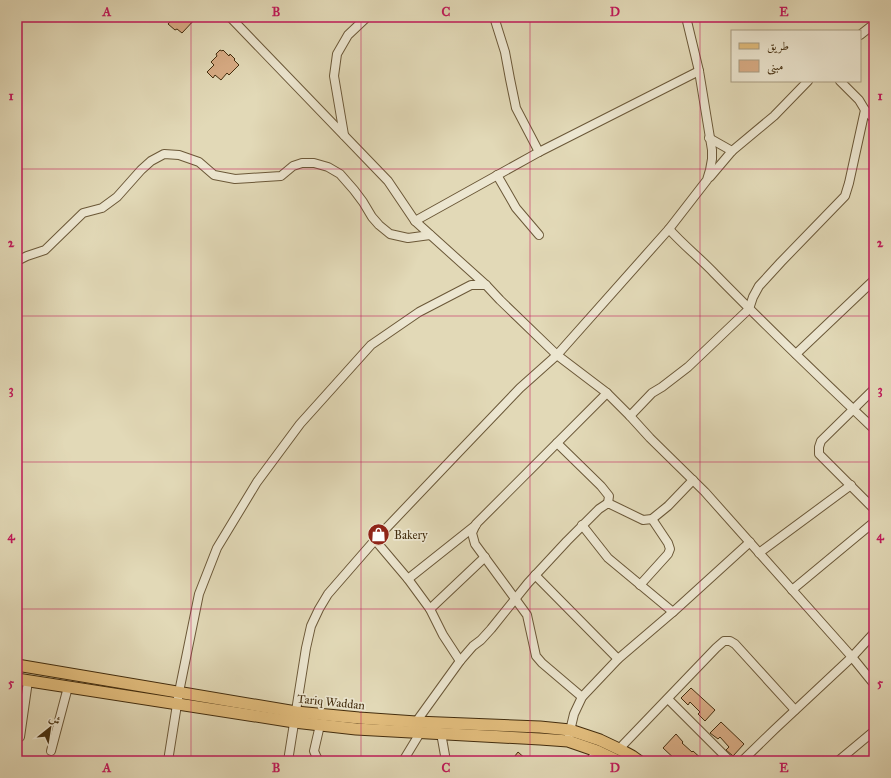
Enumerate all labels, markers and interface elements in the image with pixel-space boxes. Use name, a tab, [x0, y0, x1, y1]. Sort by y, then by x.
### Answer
text: A	[102, 4, 112, 20]
text: B	[272, 4, 281, 20]
text: C	[442, 4, 451, 20]
text: D	[610, 4, 620, 20]
text: E	[779, 4, 789, 20]
legend	[731, 30, 861, 82]
text: طريق	[767, 39, 789, 54]
text: مبنى	[767, 59, 783, 75]
text: 1	[8, 88, 14, 104]
text: 1	[877, 88, 883, 104]
text: 2	[8, 235, 15, 251]
text: 2	[877, 235, 884, 251]
text: 3	[8, 382, 14, 398]
text: 3	[877, 382, 883, 398]
shop icon: Bakery	[365, 522, 391, 548]
text: 4	[7, 528, 15, 544]
place label: Bakery	[394, 528, 428, 542]
text: 4	[876, 528, 884, 544]
text: 5	[8, 675, 15, 691]
text: 5	[877, 675, 884, 691]
street label: Tariq Waddan	[296, 691, 366, 714]
north arrow	[30, 708, 70, 748]
text: ش	[47, 711, 63, 728]
text: A	[102, 760, 112, 776]
text: B	[272, 760, 281, 776]
text: C	[442, 760, 451, 776]
text: D	[610, 760, 620, 776]
text: E	[779, 760, 789, 776]

